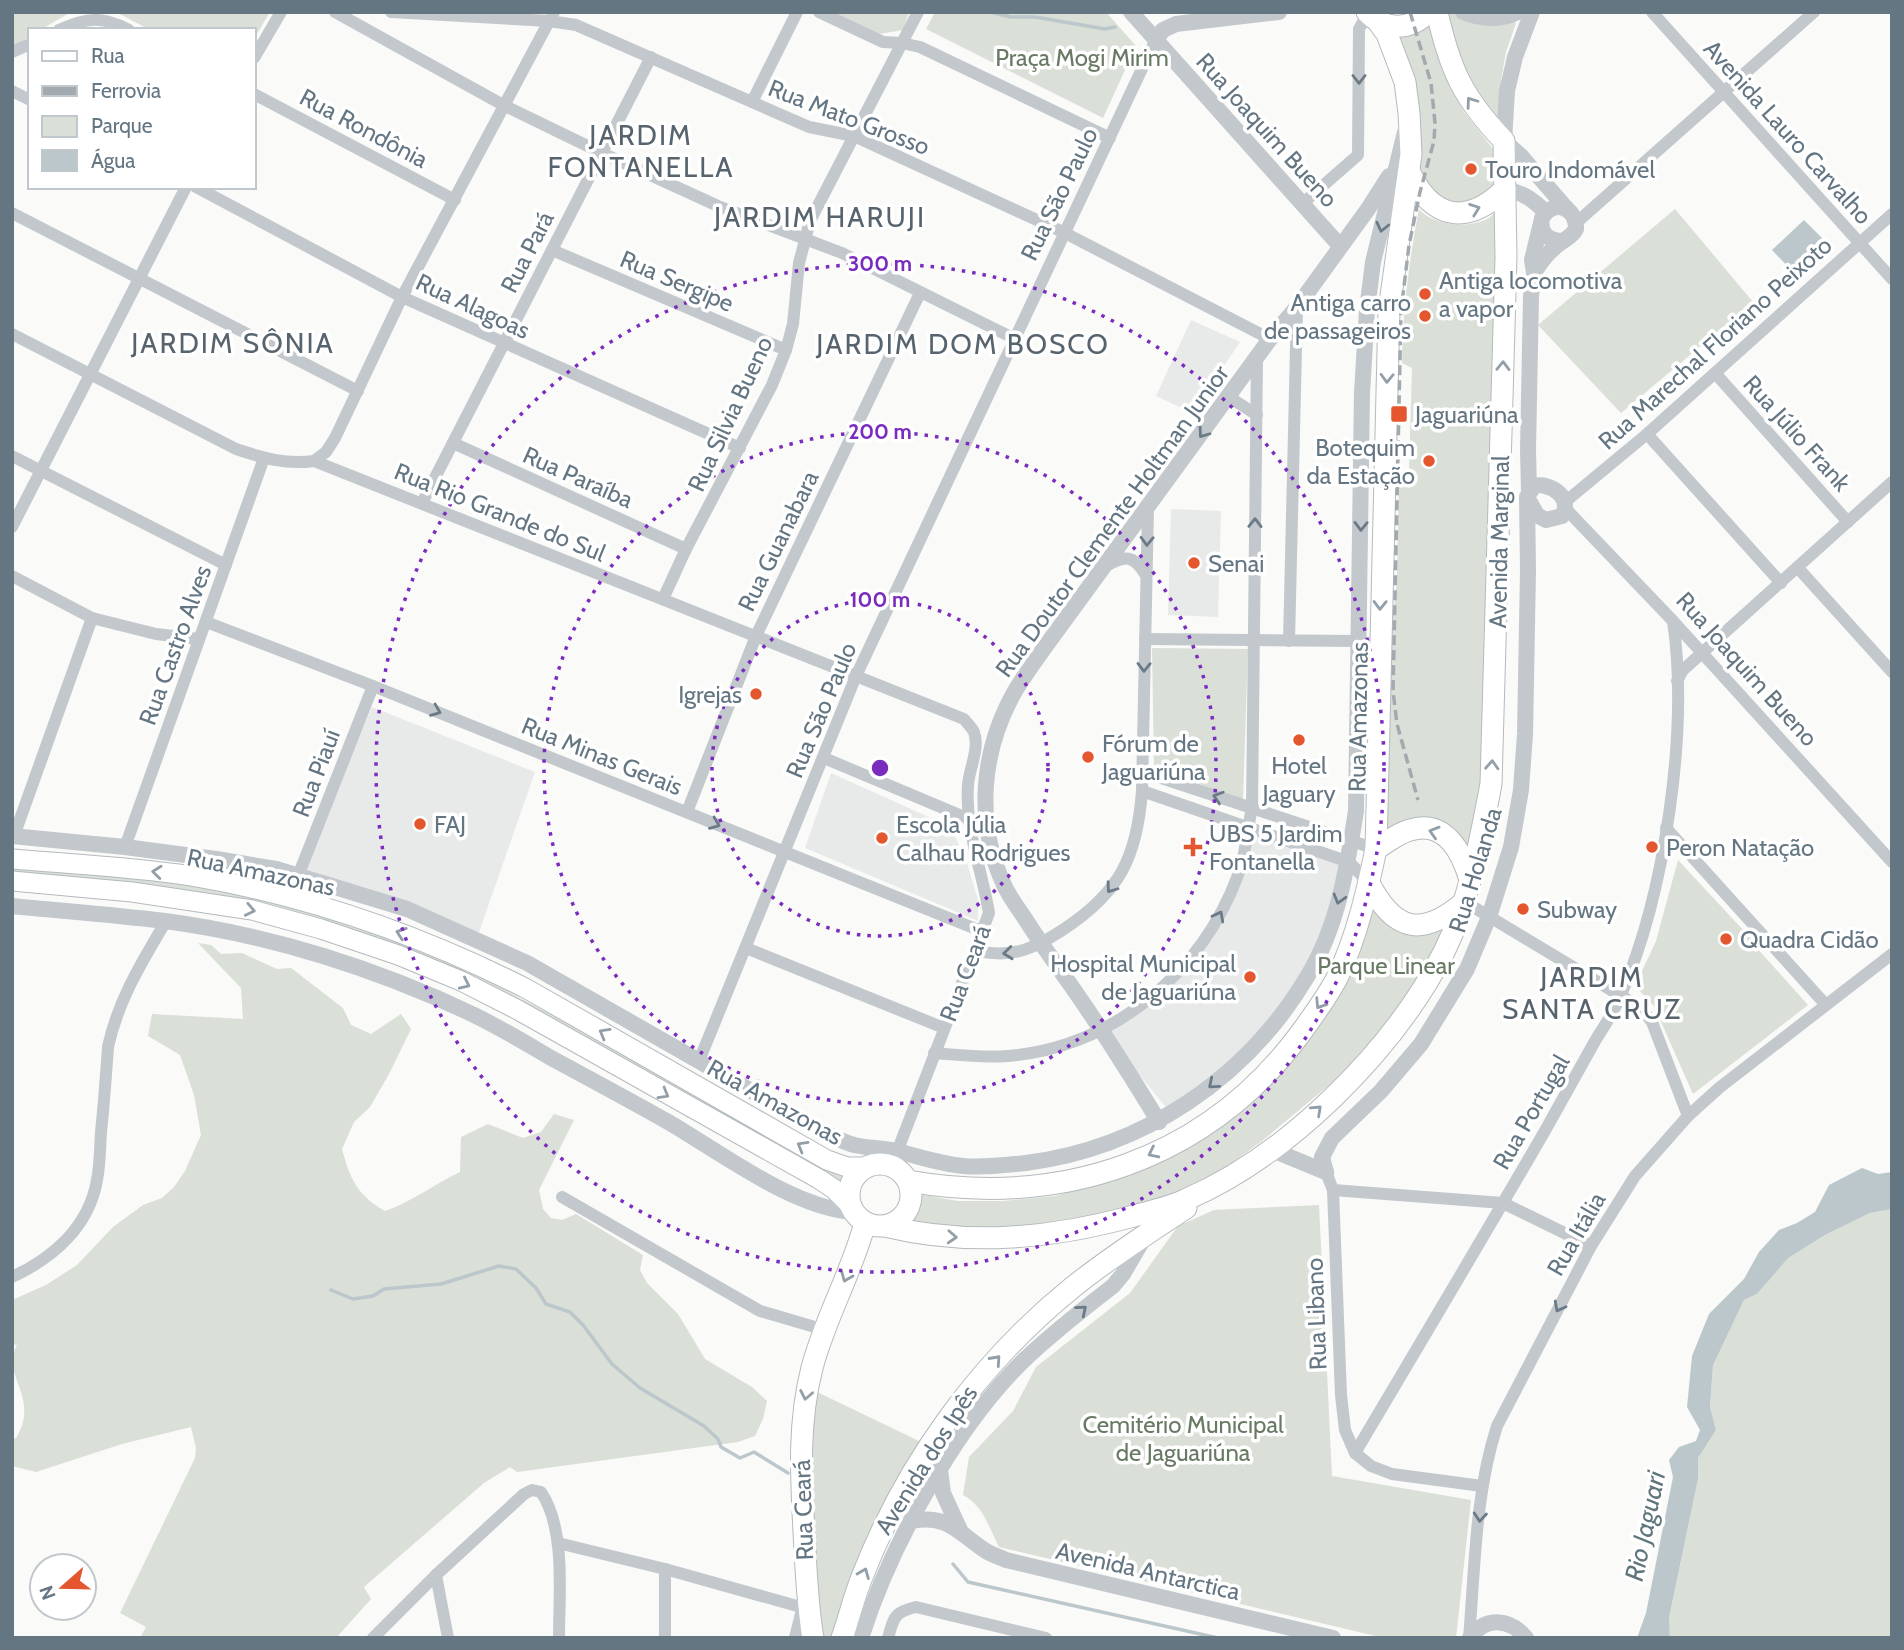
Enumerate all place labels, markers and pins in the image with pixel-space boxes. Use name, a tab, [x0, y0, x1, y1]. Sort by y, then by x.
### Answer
place label: Touro Indomável	[1485, 155, 1655, 184]
marker: Touro Indomável	[1463, 161, 1479, 177]
place label: Antiga locomotiva a vapor	[1439, 266, 1623, 323]
marker: Antiga locomotiva a vapor	[1417, 286, 1433, 302]
place label: Antiga carro de passageiros	[1264, 288, 1411, 345]
marker: Antiga carro de passageiros	[1417, 308, 1433, 324]
place label: Jaguariúna	[1414, 400, 1519, 429]
marker: Jaguariúna	[1389, 404, 1409, 424]
place label: Botequim da Estação	[1306, 433, 1415, 490]
marker: Botequim da Estação	[1421, 453, 1437, 469]
place label: Senai	[1208, 549, 1264, 578]
marker: Senai	[1186, 555, 1202, 571]
place label: Igrejas	[678, 680, 742, 709]
marker: Igrejas	[748, 686, 764, 702]
place label: Fórum de Jaguariúna	[1101, 729, 1206, 786]
marker: Hotel Jaguary	[1291, 732, 1307, 748]
marker: Fórum de Jaguariúna	[1080, 749, 1096, 765]
place label: Hotel Jaguary	[1261, 751, 1336, 808]
centre of rings	[868, 756, 892, 780]
place label: FAJ	[434, 810, 466, 839]
place label: Escola Júlia Calhau Rodrigues	[896, 810, 1070, 867]
marker: FAJ	[412, 816, 428, 832]
place label: UBS 5 Jardim Fontanella	[1209, 819, 1343, 876]
marker: Escola Júlia Calhau Rodrigues	[874, 830, 890, 846]
place label: Peron Natação	[1666, 833, 1814, 862]
marker: UBS 5 Jardim Fontanella	[1183, 837, 1203, 857]
marker: Peron Natação	[1644, 839, 1660, 855]
place label: Subway	[1537, 895, 1617, 924]
marker: Subway	[1515, 901, 1531, 917]
place label: Quadra Cidão	[1740, 925, 1879, 954]
marker: Quadra Cidão	[1718, 931, 1734, 947]
place label: Hospital Municipal de Jaguariúna	[1050, 949, 1236, 1006]
marker: Hospital Municipal de Jaguariúna	[1242, 969, 1258, 985]

